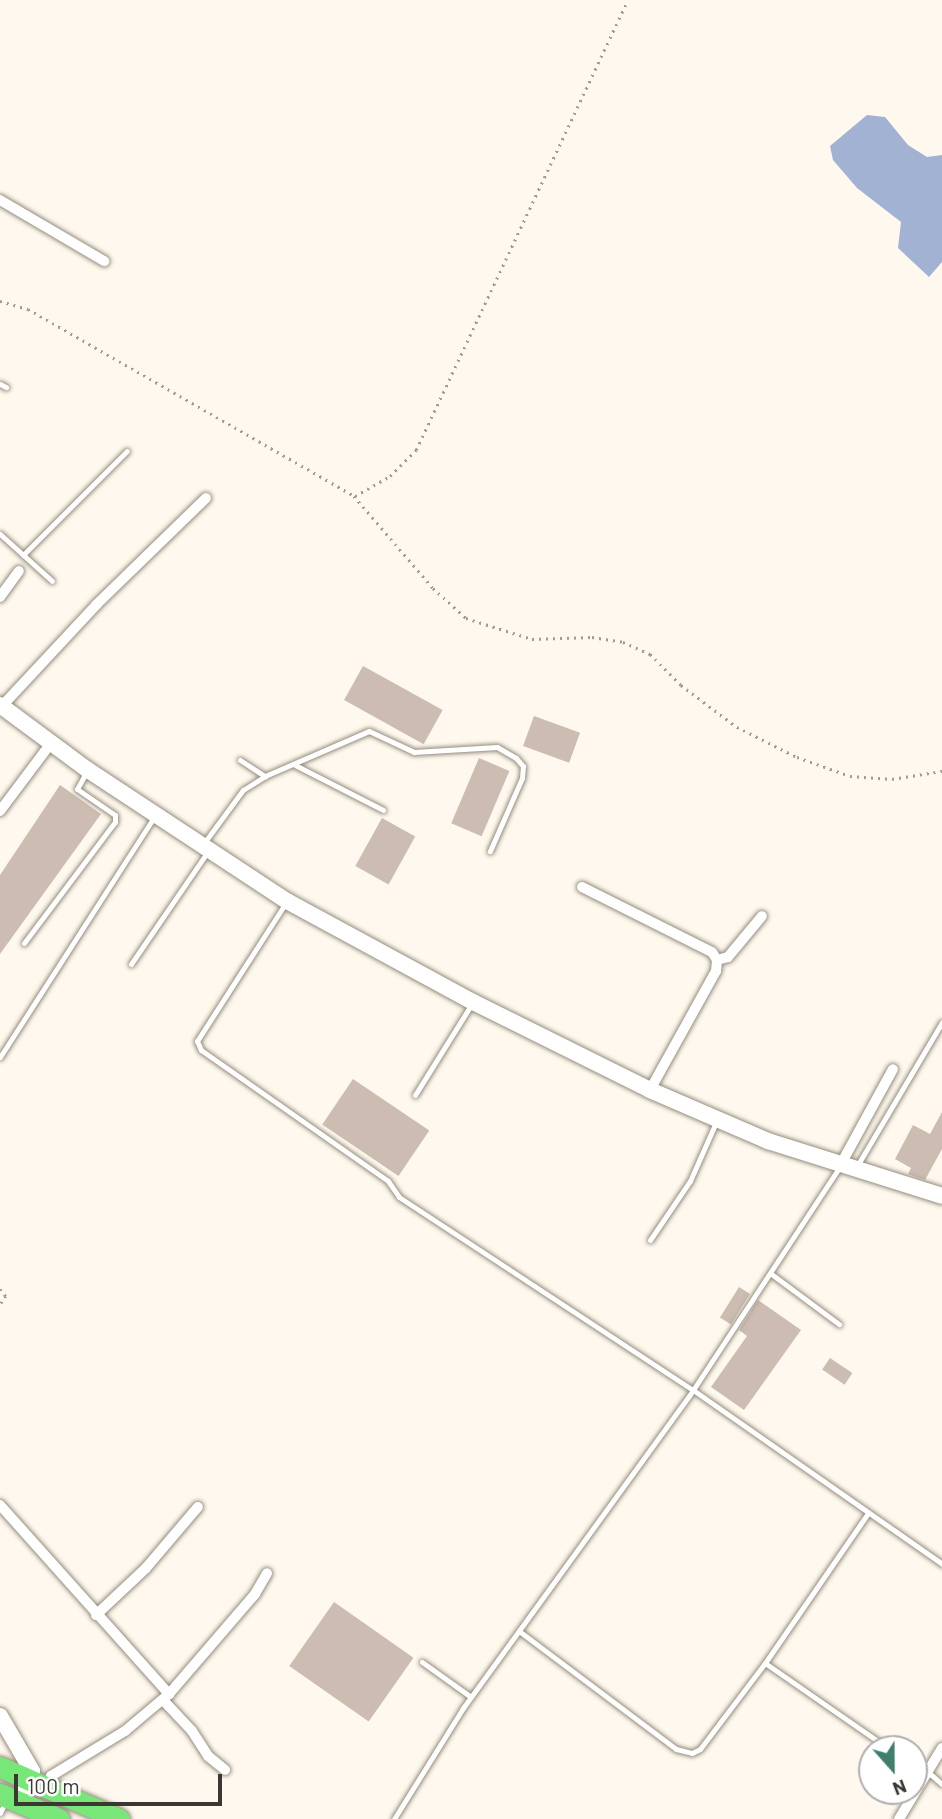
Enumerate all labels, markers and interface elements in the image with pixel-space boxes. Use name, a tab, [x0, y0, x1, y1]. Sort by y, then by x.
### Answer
north arrow	[858, 1735, 928, 1805]
scale bar	[18, 1759, 226, 1803]
text: 100 m	[27, 1773, 80, 1798]
text: N	[890, 1775, 910, 1801]

